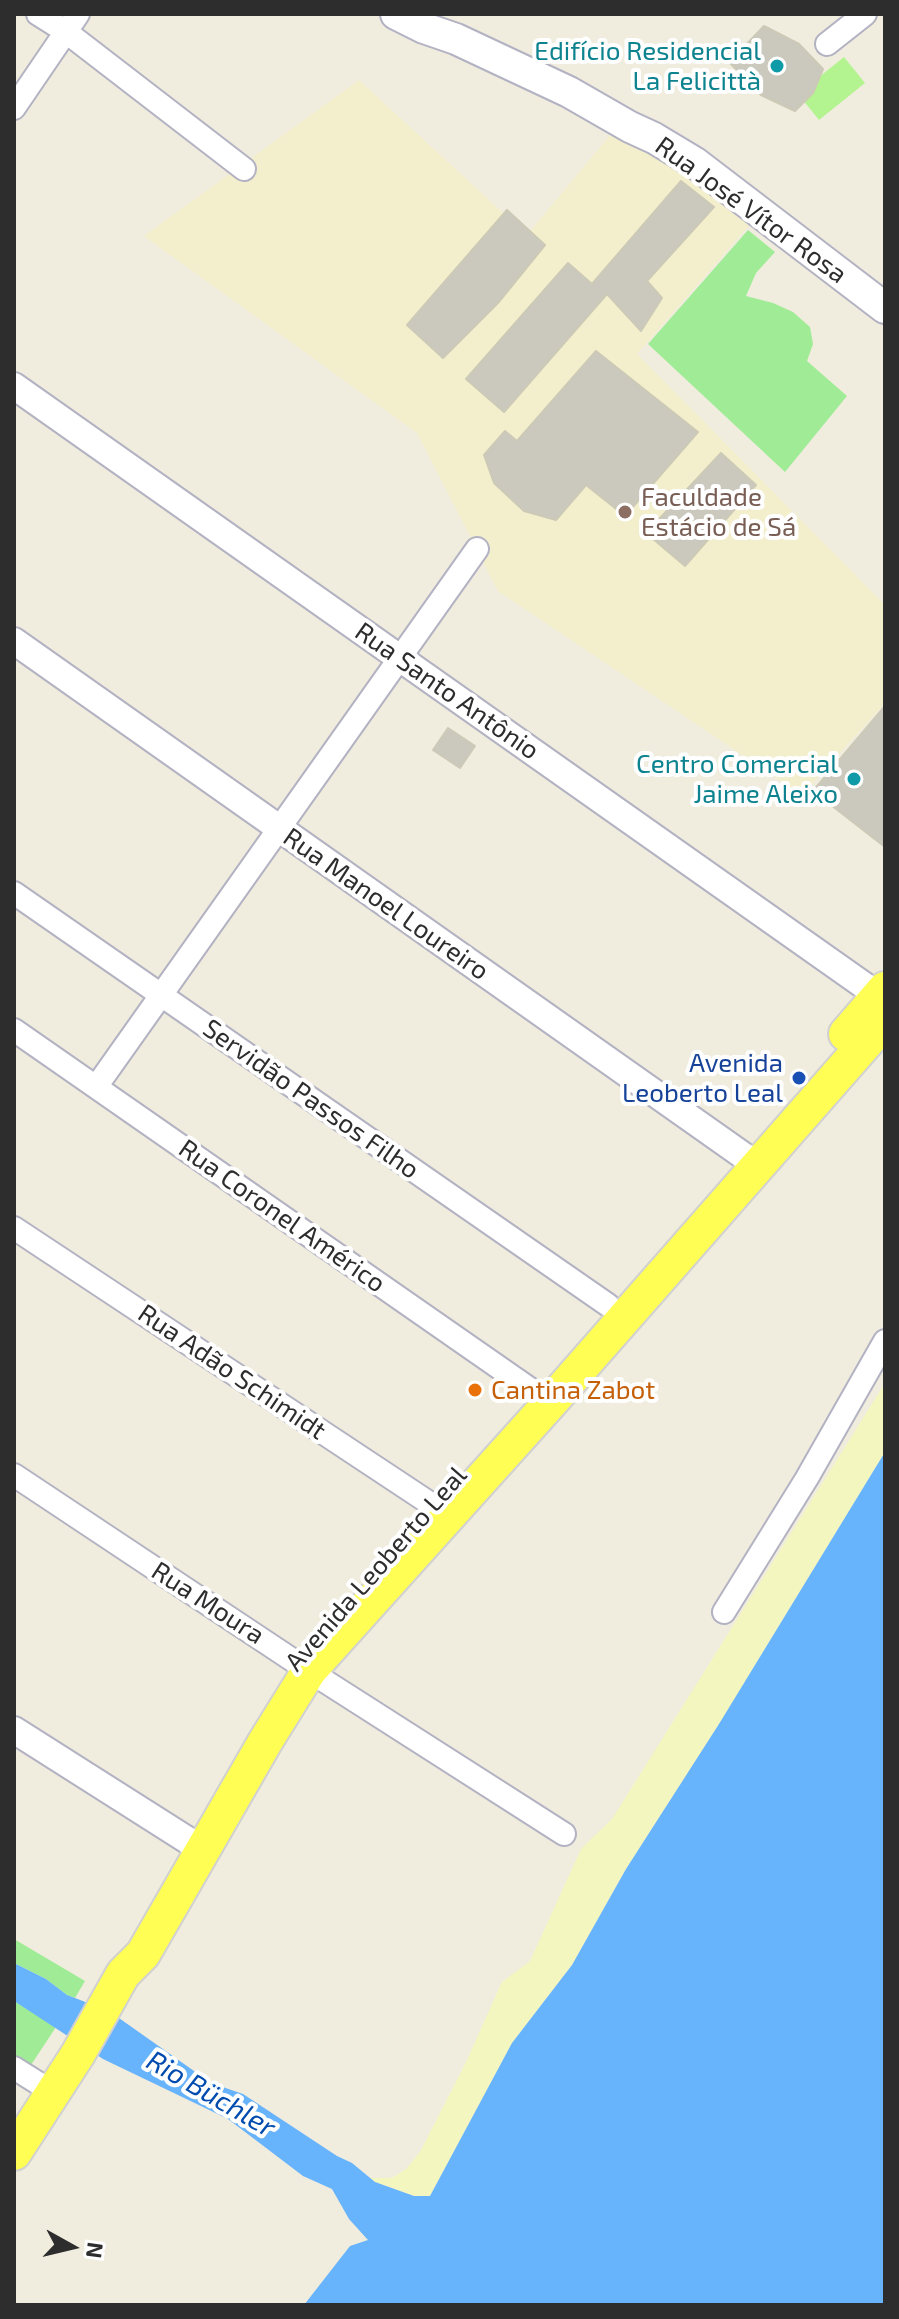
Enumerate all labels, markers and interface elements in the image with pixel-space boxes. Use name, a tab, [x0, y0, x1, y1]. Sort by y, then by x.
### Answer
place label: Edifício Residencial La Felicittà	[534, 35, 761, 96]
marker: Edifício Residencial La Felicittà	[768, 57, 786, 75]
street label: Rua José Vítor Rosa	[649, 130, 853, 290]
place label: Faculdade Estácio de Sá	[641, 481, 796, 542]
marker: Faculdade Estácio de Sá	[616, 503, 634, 521]
street label: Rua Santo Antônio	[349, 616, 545, 766]
place label: Centro Comercial Jaime Aleixo	[636, 748, 838, 810]
marker: Centro Comercial Jaime Aleixo	[845, 770, 863, 788]
street label: Rua Manoel Loureiro	[277, 821, 495, 987]
street label: Servidão Passos Filho	[197, 1013, 425, 1185]
place label: Avenida Leoberto Leal	[622, 1047, 783, 1108]
marker: Avenida Leoberto Leal	[790, 1069, 808, 1087]
street label: Rua Coronel Américo	[173, 1133, 391, 1299]
street label: Rua Adão Schimidt	[132, 1298, 332, 1446]
place label: Cantina Zabot	[491, 1374, 655, 1406]
marker: Cantina Zabot	[466, 1381, 484, 1399]
street label: Avenida Leoberto Leal	[279, 1460, 473, 1678]
street label: Rua Moura	[146, 1555, 270, 1651]
water label: Rio Büchler	[140, 2044, 282, 2144]
north arrow	[32, 2207, 112, 2287]
text: N	[82, 2241, 110, 2260]

